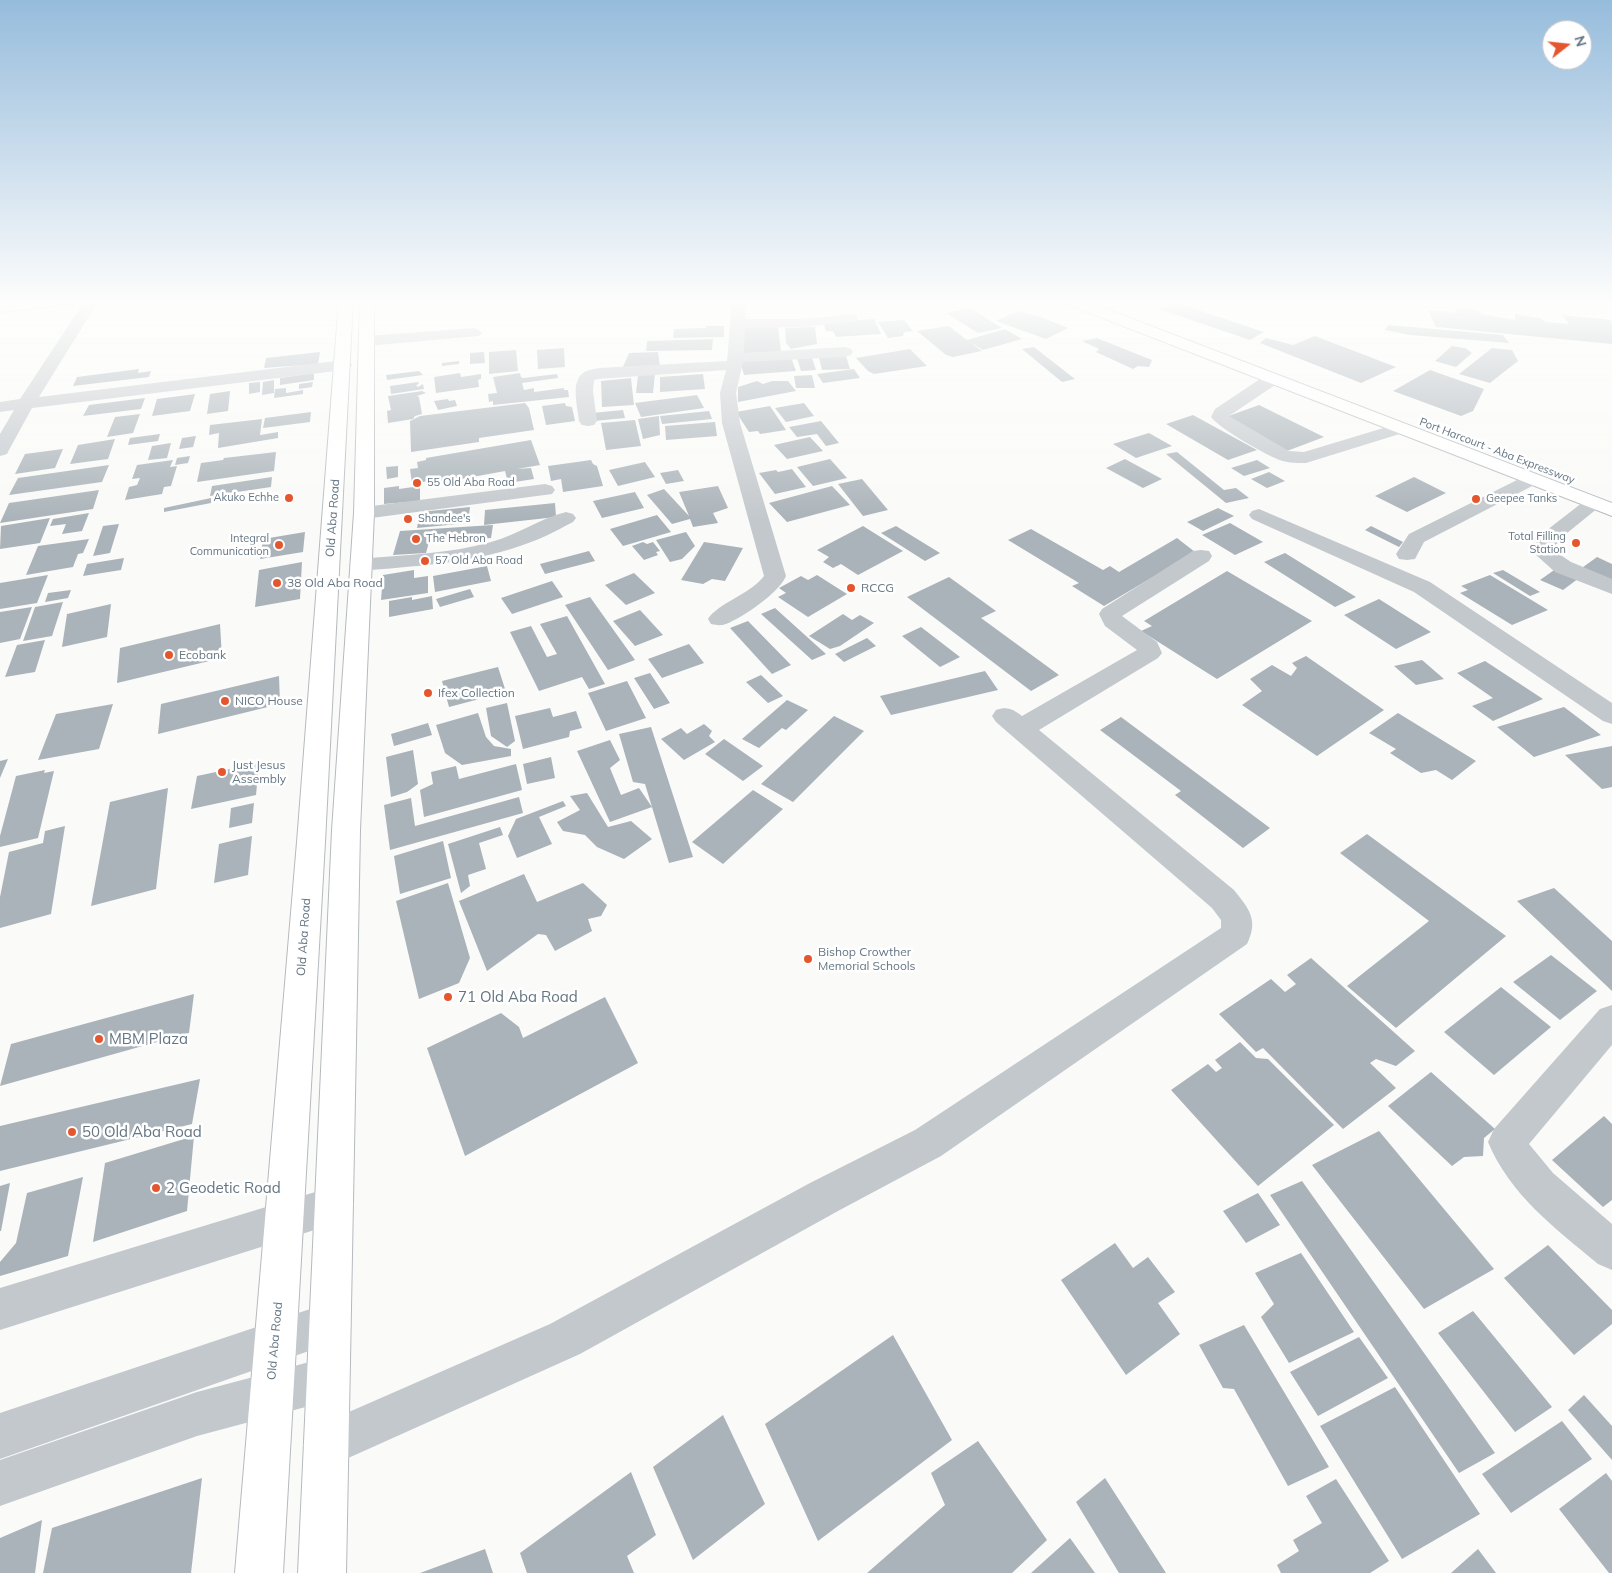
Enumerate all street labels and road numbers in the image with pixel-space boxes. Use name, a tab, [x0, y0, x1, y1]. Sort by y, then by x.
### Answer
street label: Port Harcourt - Aba Expressway	[1417, 415, 1577, 487]
street label: Old Aba Road	[323, 478, 343, 558]
street label: Old Aba Road	[294, 897, 314, 977]
street label: Old Aba Road	[264, 1301, 286, 1381]

